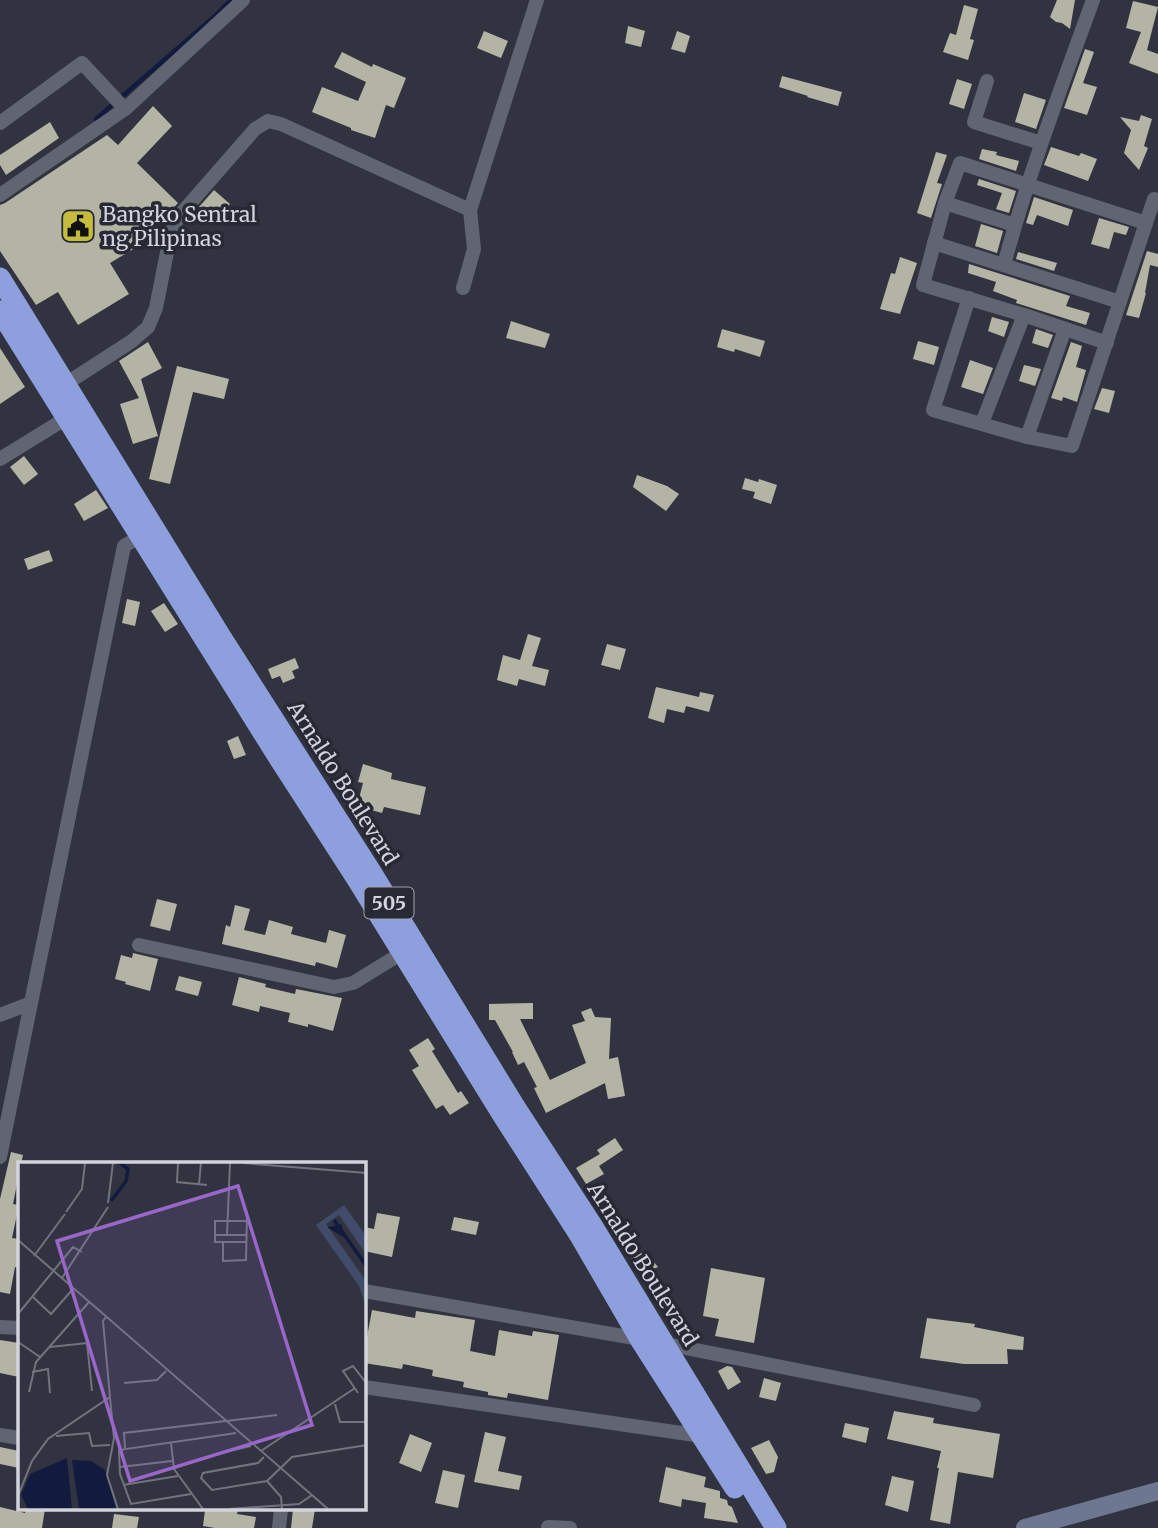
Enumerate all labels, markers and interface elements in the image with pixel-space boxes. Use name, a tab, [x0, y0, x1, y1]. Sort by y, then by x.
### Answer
place label: Bangko Sentral ng Pilipinas	[102, 201, 257, 252]
public building icon: Bangko Sentral ng Pilipinas	[59, 207, 97, 245]
street label: Arnaldo Boulevard	[281, 695, 405, 870]
road number: 505	[364, 888, 414, 918]
inset map	[18, 1162, 366, 1510]
street label: Arnaldo Boulevard	[581, 1176, 705, 1351]

